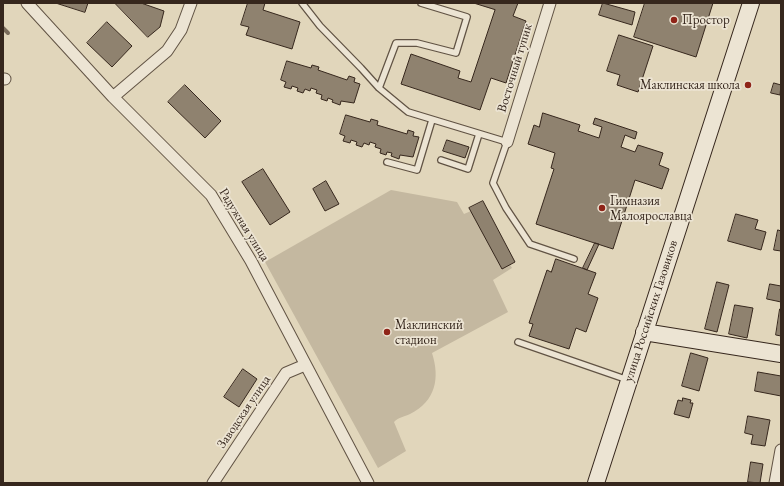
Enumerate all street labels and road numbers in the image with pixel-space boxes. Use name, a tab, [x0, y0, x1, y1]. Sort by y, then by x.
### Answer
street label: Восточный тупик	[494, 22, 536, 114]
street label: Радужная улица	[215, 186, 273, 264]
street label: улица Российских Газовиков	[621, 238, 681, 384]
street label: Заводская улица	[214, 373, 274, 451]

